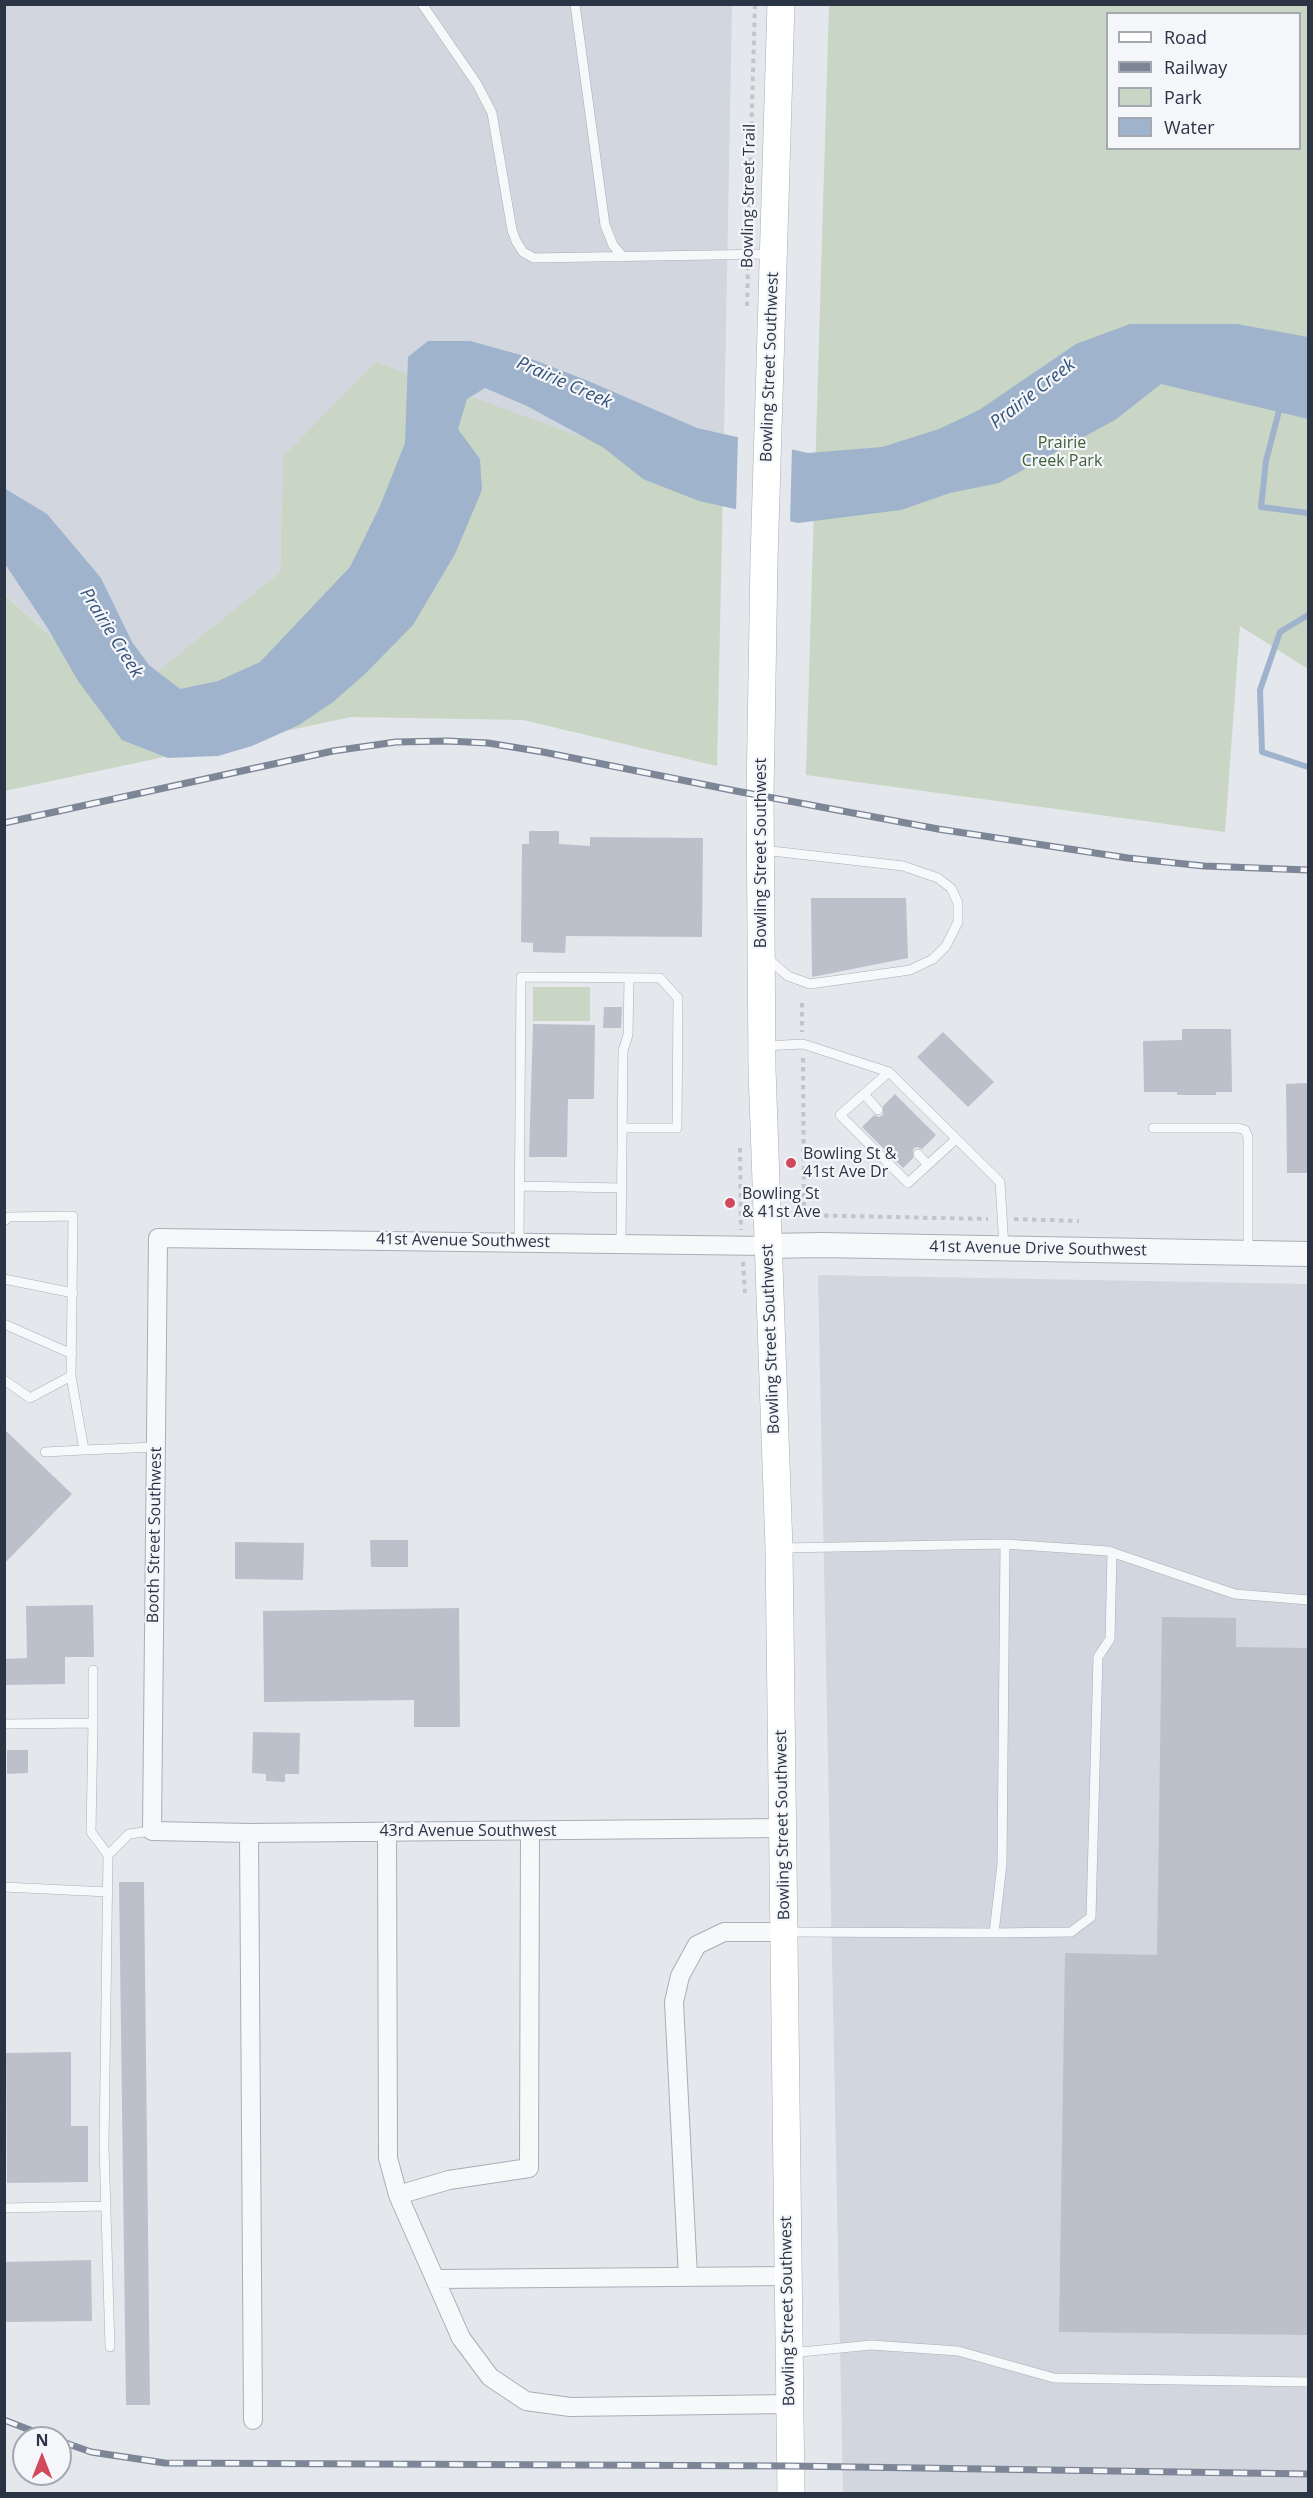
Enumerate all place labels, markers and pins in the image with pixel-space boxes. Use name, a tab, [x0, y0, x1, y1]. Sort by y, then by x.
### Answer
place label: Bowling St & 41st Ave Dr	[803, 1144, 896, 1182]
marker: Bowling St & 41st Ave Dr	[784, 1156, 798, 1170]
place label: Bowling St & 41st Ave	[742, 1184, 821, 1222]
marker: Bowling St & 41st Ave	[723, 1196, 737, 1210]

